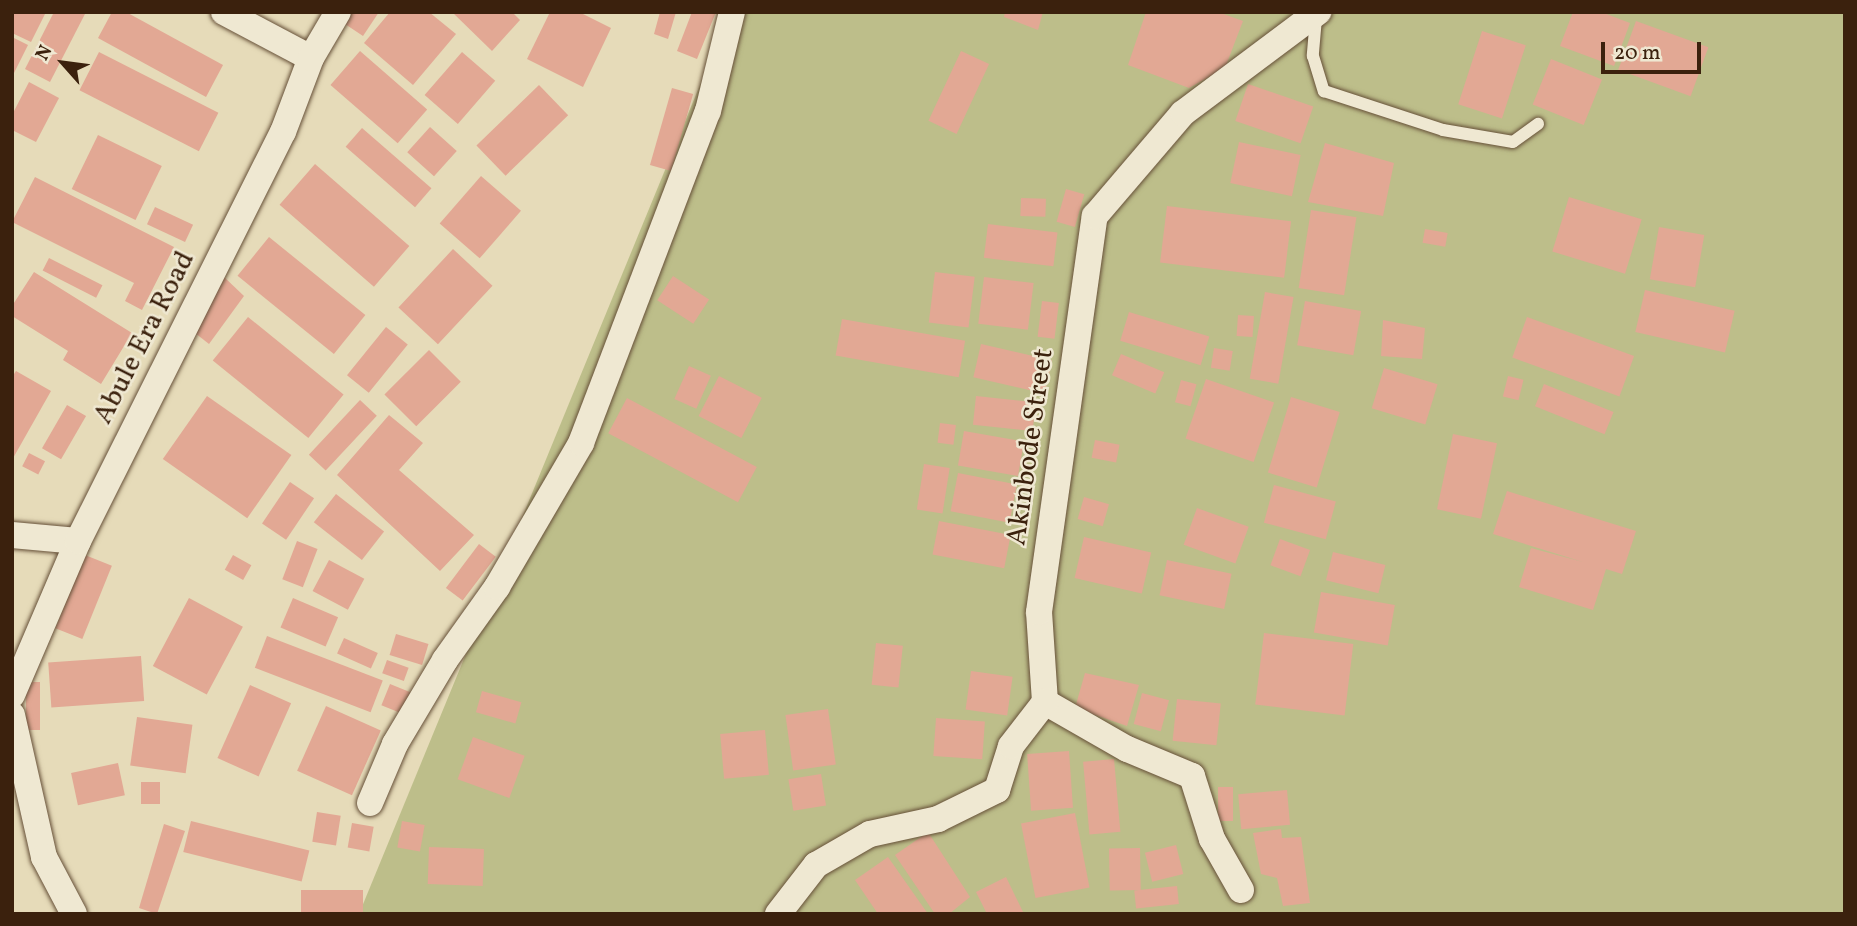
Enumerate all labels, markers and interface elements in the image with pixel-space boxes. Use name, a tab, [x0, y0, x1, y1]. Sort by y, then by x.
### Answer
north arrow	[28, 28, 98, 98]
scale bar	[1605, 28, 1705, 72]
text: 20 m	[1614, 39, 1660, 68]
text: N	[30, 41, 59, 65]
street label: Abule Era Road	[87, 246, 203, 430]
street label: Akinbode Street	[1001, 346, 1061, 548]

